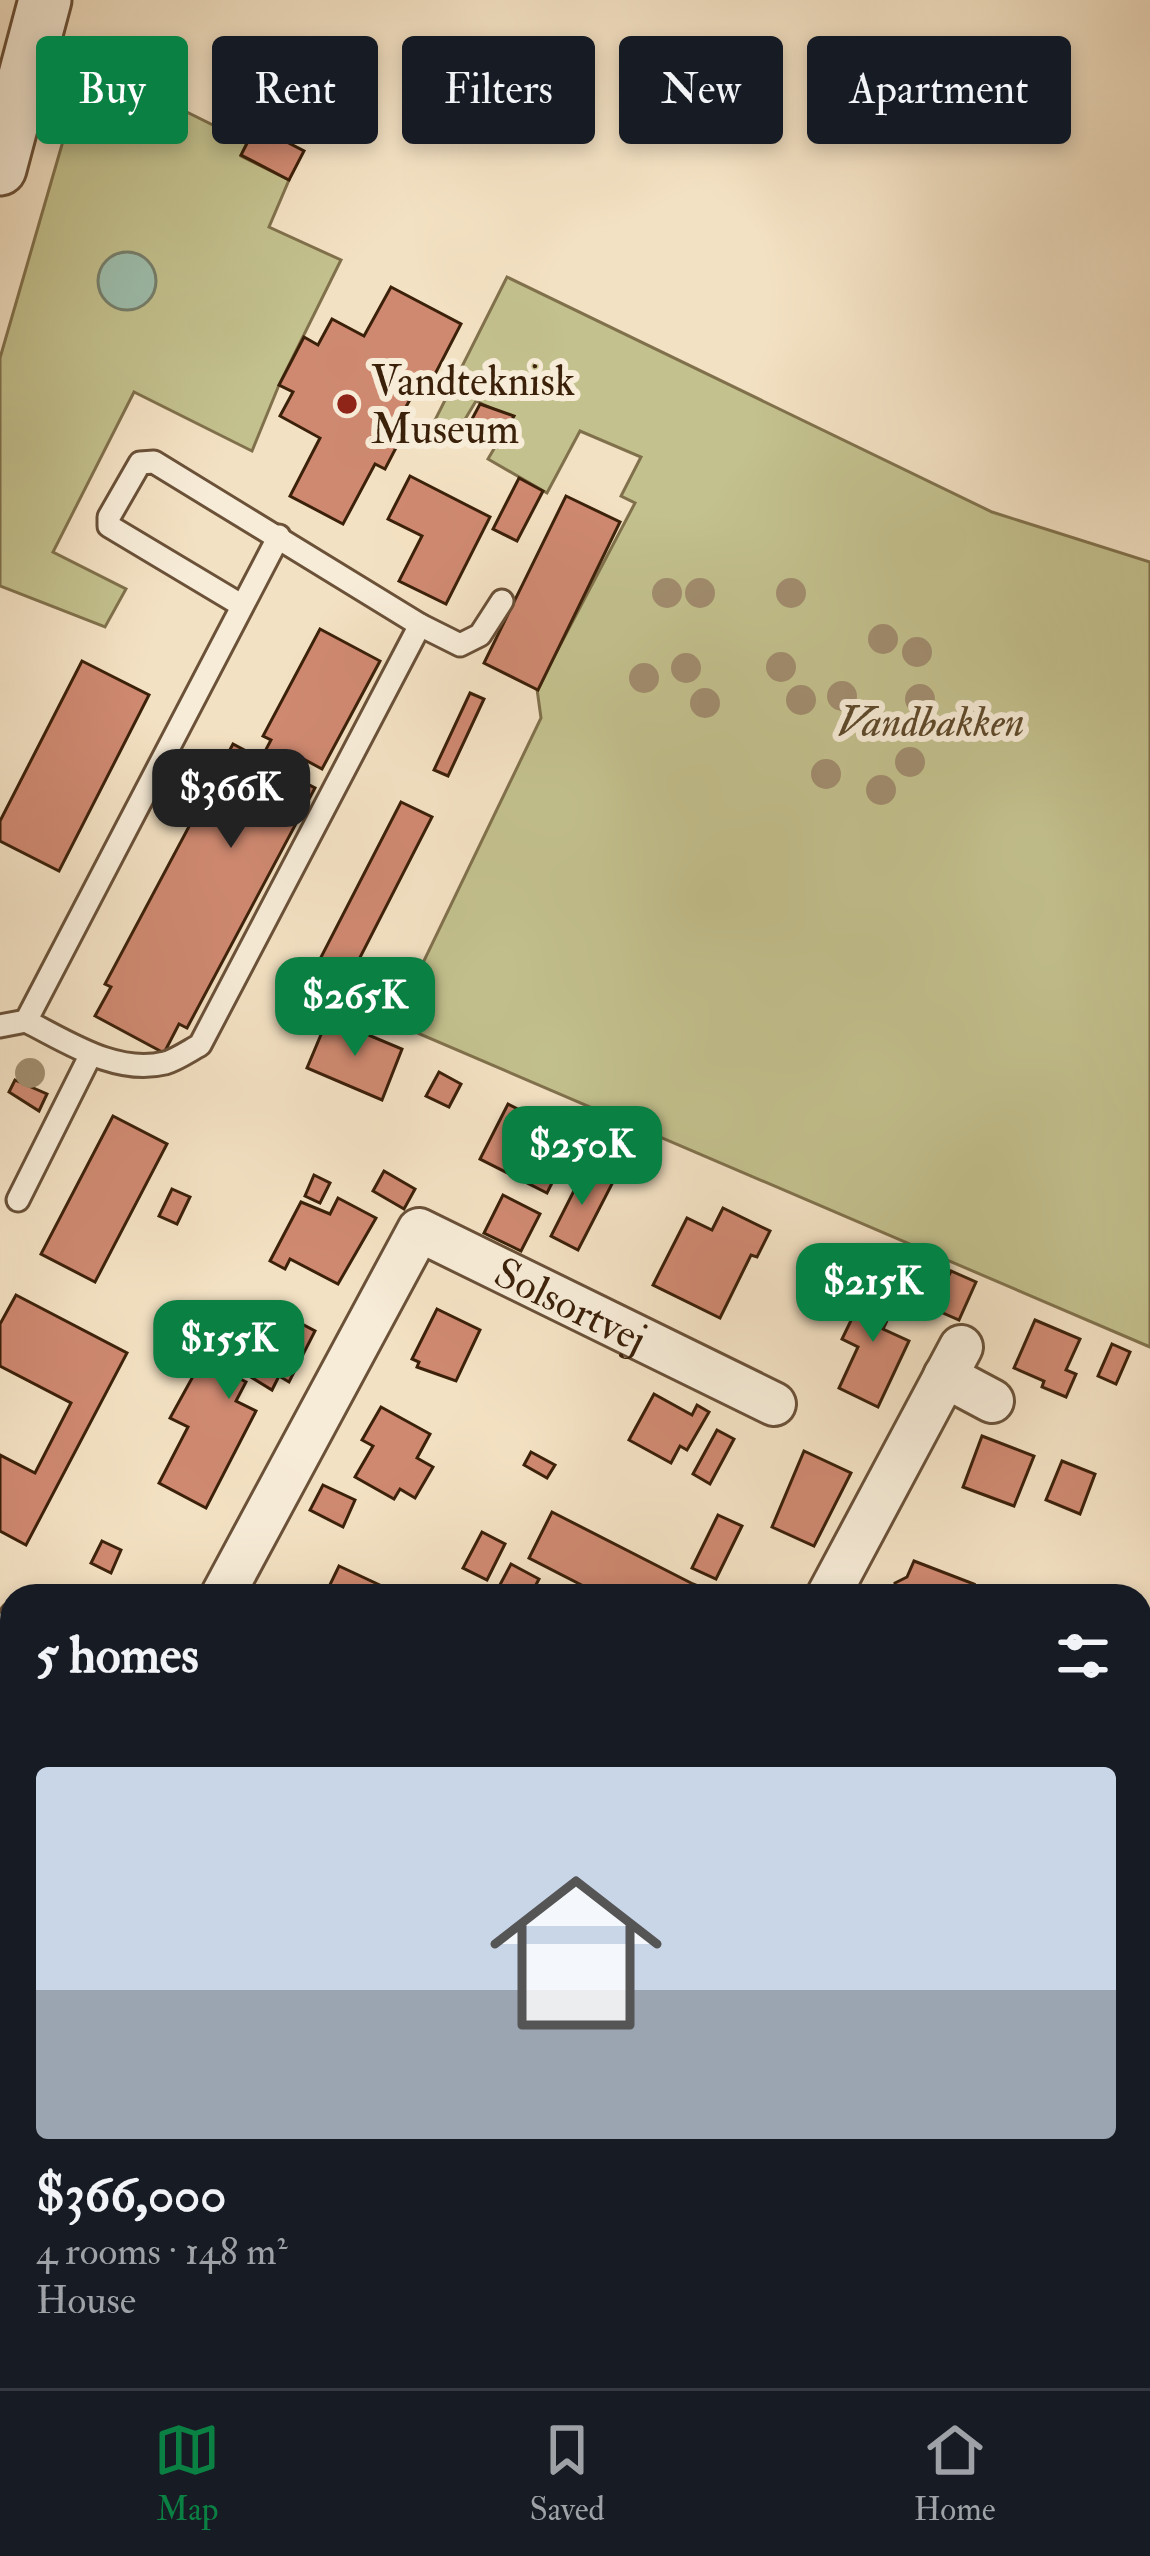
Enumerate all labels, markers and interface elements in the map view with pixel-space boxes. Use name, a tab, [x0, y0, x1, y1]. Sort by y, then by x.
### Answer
chip: Buy	[36, 36, 188, 144]
chip: Rent	[212, 36, 378, 144]
chip: Filters	[402, 36, 595, 144]
chip: New	[619, 36, 783, 144]
chip: Apartment	[807, 36, 1071, 144]
place label: Vandteknisk Museum	[371, 356, 575, 456]
marker: Vandteknisk Museum	[334, 391, 360, 417]
park label: Vandbakken	[837, 697, 1025, 749]
pin: $366K	[147, 749, 315, 851]
text: $366K	[179, 763, 283, 812]
pin: $265K	[271, 957, 439, 1059]
text: $265K	[302, 971, 408, 1020]
pin: $250K	[498, 1106, 666, 1208]
text: $250K	[529, 1120, 635, 1169]
pin: $215K	[789, 1243, 957, 1345]
street label: Solsortvej	[486, 1247, 655, 1366]
text: $215K	[823, 1257, 923, 1306]
pin: $155K	[145, 1300, 313, 1402]
text: $155K	[180, 1314, 278, 1363]
icon: filters	[1050, 1623, 1116, 1689]
text: 5 homes	[36, 1624, 199, 1688]
icon: home	[468, 1845, 684, 2061]
text: $366,000	[36, 2163, 226, 2227]
text: 4 rooms · 148 m²	[36, 2227, 288, 2276]
text: House	[36, 2276, 136, 2325]
tab: Map	[154, 2417, 220, 2530]
tab: Saved	[529, 2417, 605, 2530]
tab: Home	[914, 2417, 996, 2530]

